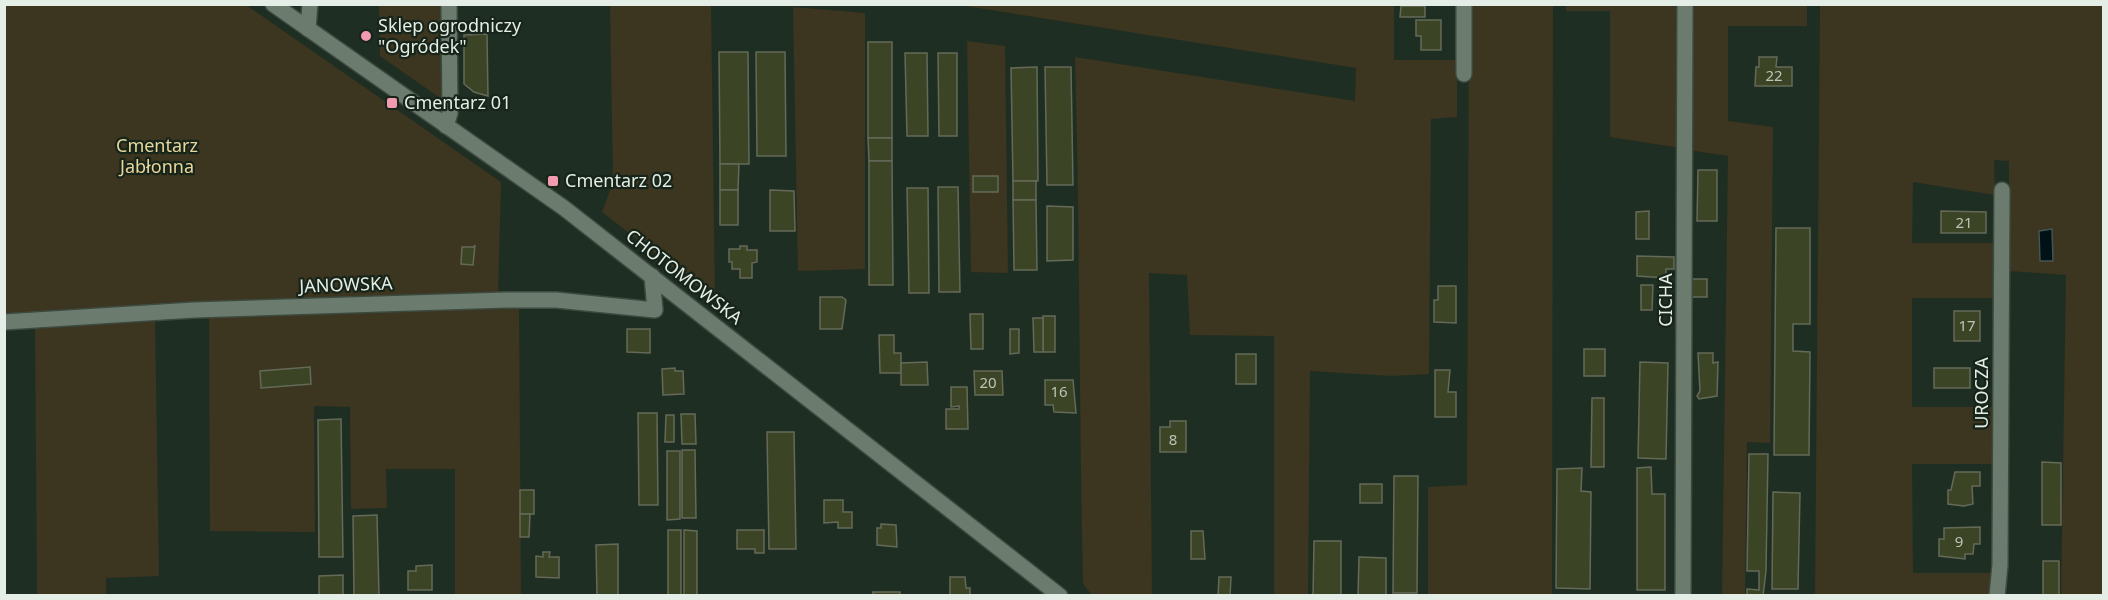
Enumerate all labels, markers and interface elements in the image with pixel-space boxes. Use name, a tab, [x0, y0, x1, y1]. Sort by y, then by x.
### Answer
place label: Sklep ogrodniczy "Ogródek"	[378, 13, 522, 58]
marker: Sklep ogrodniczy "Ogródek"	[359, 29, 373, 43]
house number: 22	[1765, 65, 1783, 85]
place label: Cmentarz 01	[404, 90, 511, 114]
marker: Cmentarz 01	[385, 96, 399, 110]
park label: Cmentarz Jabłonna	[116, 133, 198, 178]
place label: Cmentarz 02	[565, 168, 672, 192]
marker: Cmentarz 02	[546, 174, 560, 188]
house number: 21	[1955, 212, 1973, 232]
street label: CHOTOMOWSKA	[622, 223, 748, 329]
street label: JANOWSKA	[297, 270, 393, 298]
street label: CICHA	[1653, 273, 1677, 327]
house number: 17	[1958, 315, 1976, 335]
street label: UROCZA	[1969, 357, 1993, 429]
house number: 20	[979, 372, 997, 392]
house number: 16	[1050, 381, 1068, 401]
house number: 8	[1169, 429, 1177, 449]
house number: 9	[1955, 531, 1963, 551]

